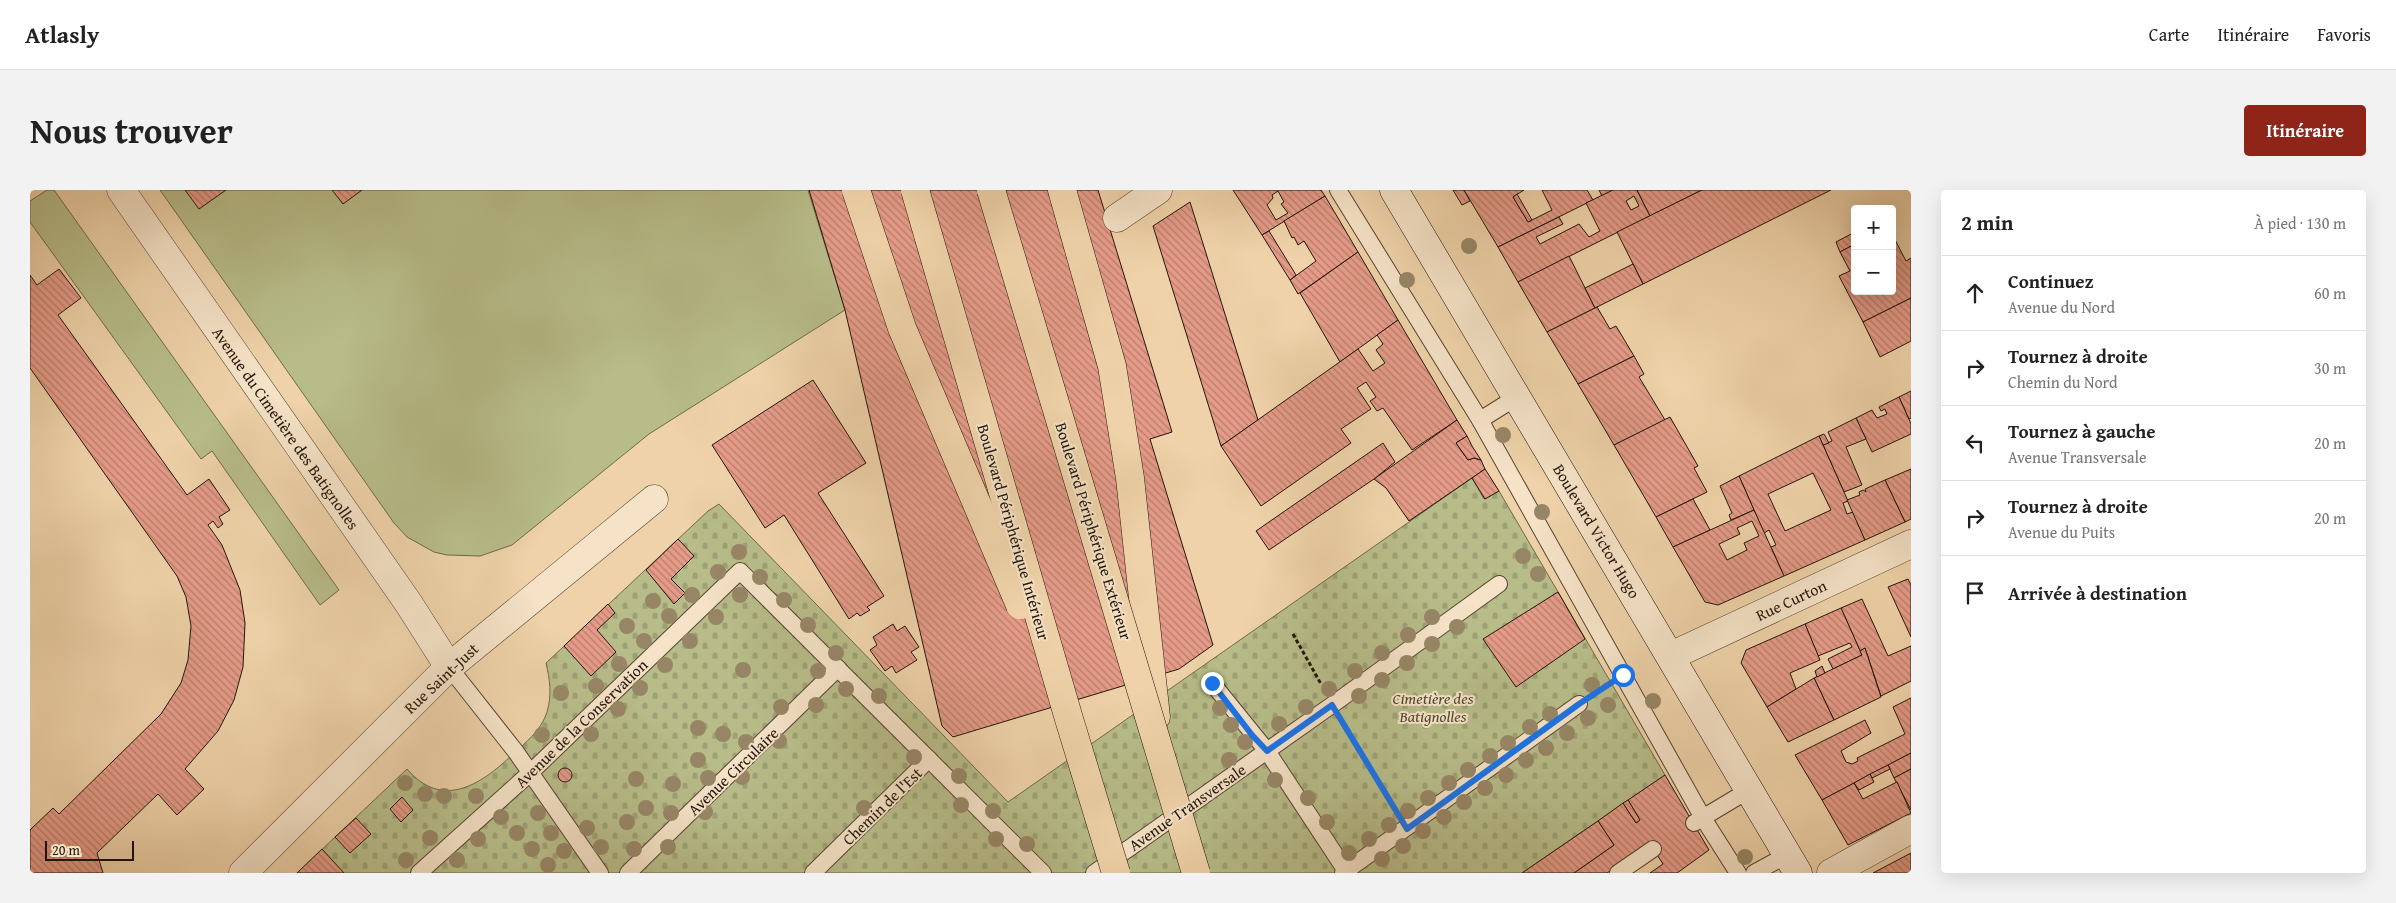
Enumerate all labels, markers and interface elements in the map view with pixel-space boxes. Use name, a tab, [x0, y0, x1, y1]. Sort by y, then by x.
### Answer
text: Atlasly	[25, 17, 99, 52]
text: Carte	[2149, 21, 2189, 48]
text: Itinéraire	[2217, 21, 2289, 48]
text: Favoris	[2317, 21, 2371, 48]
text: Nous trouver	[30, 105, 233, 156]
button: Itinéraire	[2244, 105, 2366, 156]
map controls	[1851, 205, 1896, 295]
button: +	[1851, 205, 1896, 250]
text: 2 min	[1961, 207, 2013, 238]
text: À pied · 130 m	[2254, 211, 2346, 235]
button: −	[1851, 250, 1896, 295]
text: Continuez	[2008, 267, 2094, 295]
icon: ahead	[1961, 279, 1989, 307]
text: 60 m	[2314, 281, 2346, 305]
text: Avenue du Nord	[2008, 295, 2115, 319]
street label: Avenue du Cimetière des Batignolles	[207, 322, 365, 534]
text: Tournez à droite	[2008, 342, 2148, 370]
icon: right	[1961, 354, 1989, 382]
text: 30 m	[2314, 356, 2346, 380]
text: Chemin du Nord	[2008, 370, 2118, 394]
text: Tournez à gauche	[2008, 417, 2156, 445]
street label: Boulevard Périphérique Extérieur	[1049, 419, 1139, 643]
street label: Boulevard Périphérique Intérieur	[972, 421, 1057, 643]
icon: left	[1961, 429, 1989, 457]
text: 20 m	[2314, 431, 2346, 455]
text: Avenue Transversale	[2008, 445, 2147, 469]
street label: Boulevard Victor Hugo	[1547, 459, 1647, 603]
text: Tournez à droite	[2008, 492, 2148, 520]
icon: right	[1961, 504, 1989, 532]
text: 20 m	[2314, 506, 2346, 530]
text: Avenue du Puits	[2008, 520, 2115, 544]
street label: Rue Curton	[1752, 573, 1830, 627]
icon: arrive	[1961, 579, 1989, 607]
text: Arrivée à destination	[2008, 579, 2187, 607]
street label: Rue Saint-Just	[398, 637, 484, 719]
street label: Avenue de la Conservation	[509, 653, 653, 793]
route start	[1612, 664, 1635, 687]
route end	[1201, 672, 1224, 695]
park label: Cimetière des Batignolles	[1393, 686, 1474, 728]
street label: Avenue Circulaire	[682, 721, 784, 821]
street label: Avenue Transversale	[1123, 757, 1251, 857]
street label: Chemin de l'Est	[836, 761, 928, 851]
scale bar	[45, 838, 134, 861]
text: 20 m	[52, 840, 80, 860]

